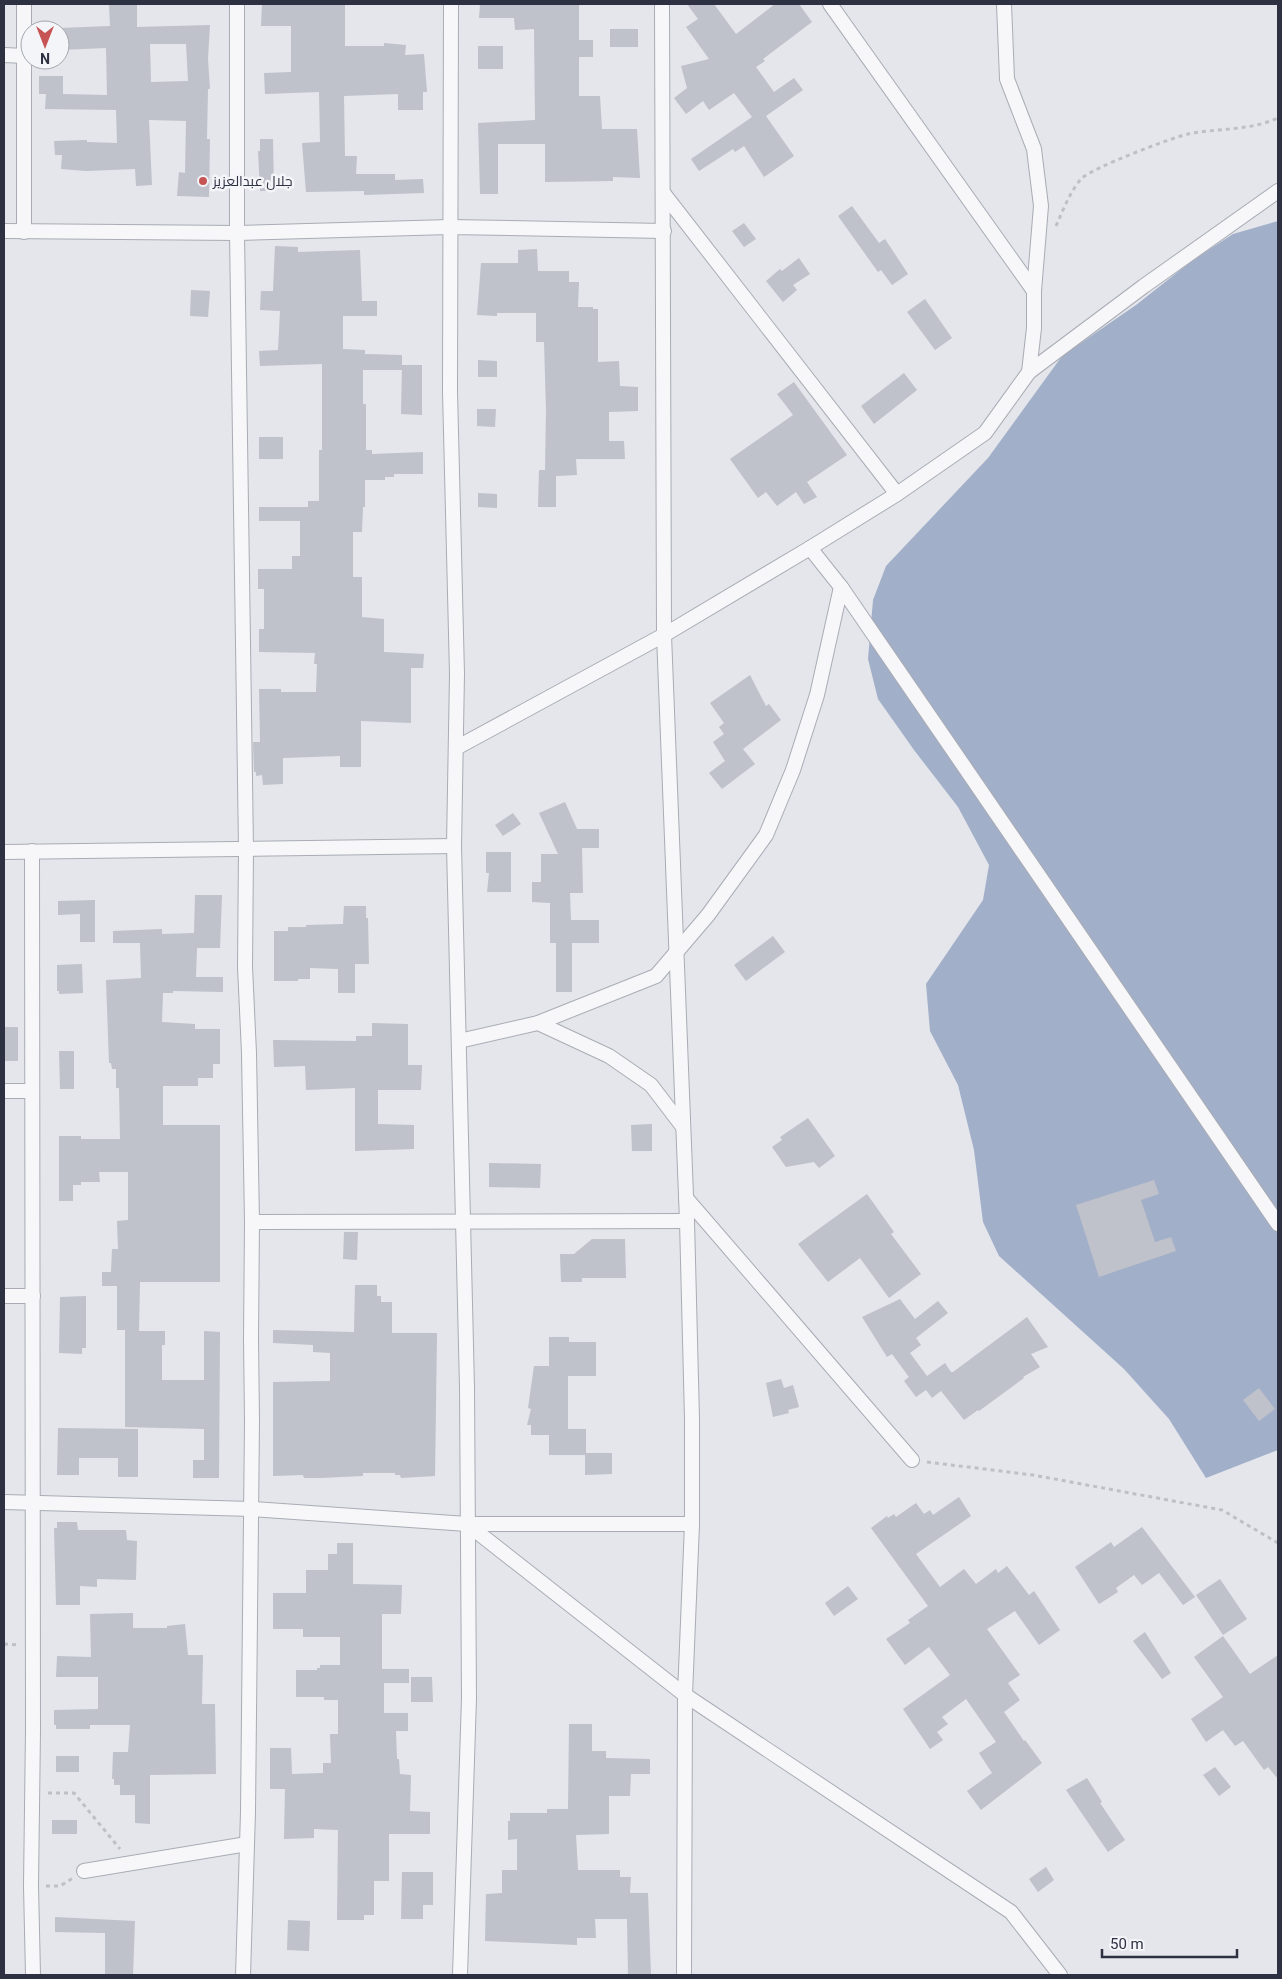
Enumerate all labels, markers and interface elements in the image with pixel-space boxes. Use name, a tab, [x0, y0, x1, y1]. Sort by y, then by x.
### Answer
north arrow	[20, 20, 70, 70]
text: N	[40, 50, 50, 66]
place label: جلال عبدالعزيز	[212, 173, 293, 190]
marker: جلال عبدالعزيز	[197, 175, 209, 187]
scale bar	[1102, 1926, 1237, 1958]
text: 50 m	[1110, 1935, 1144, 1953]

